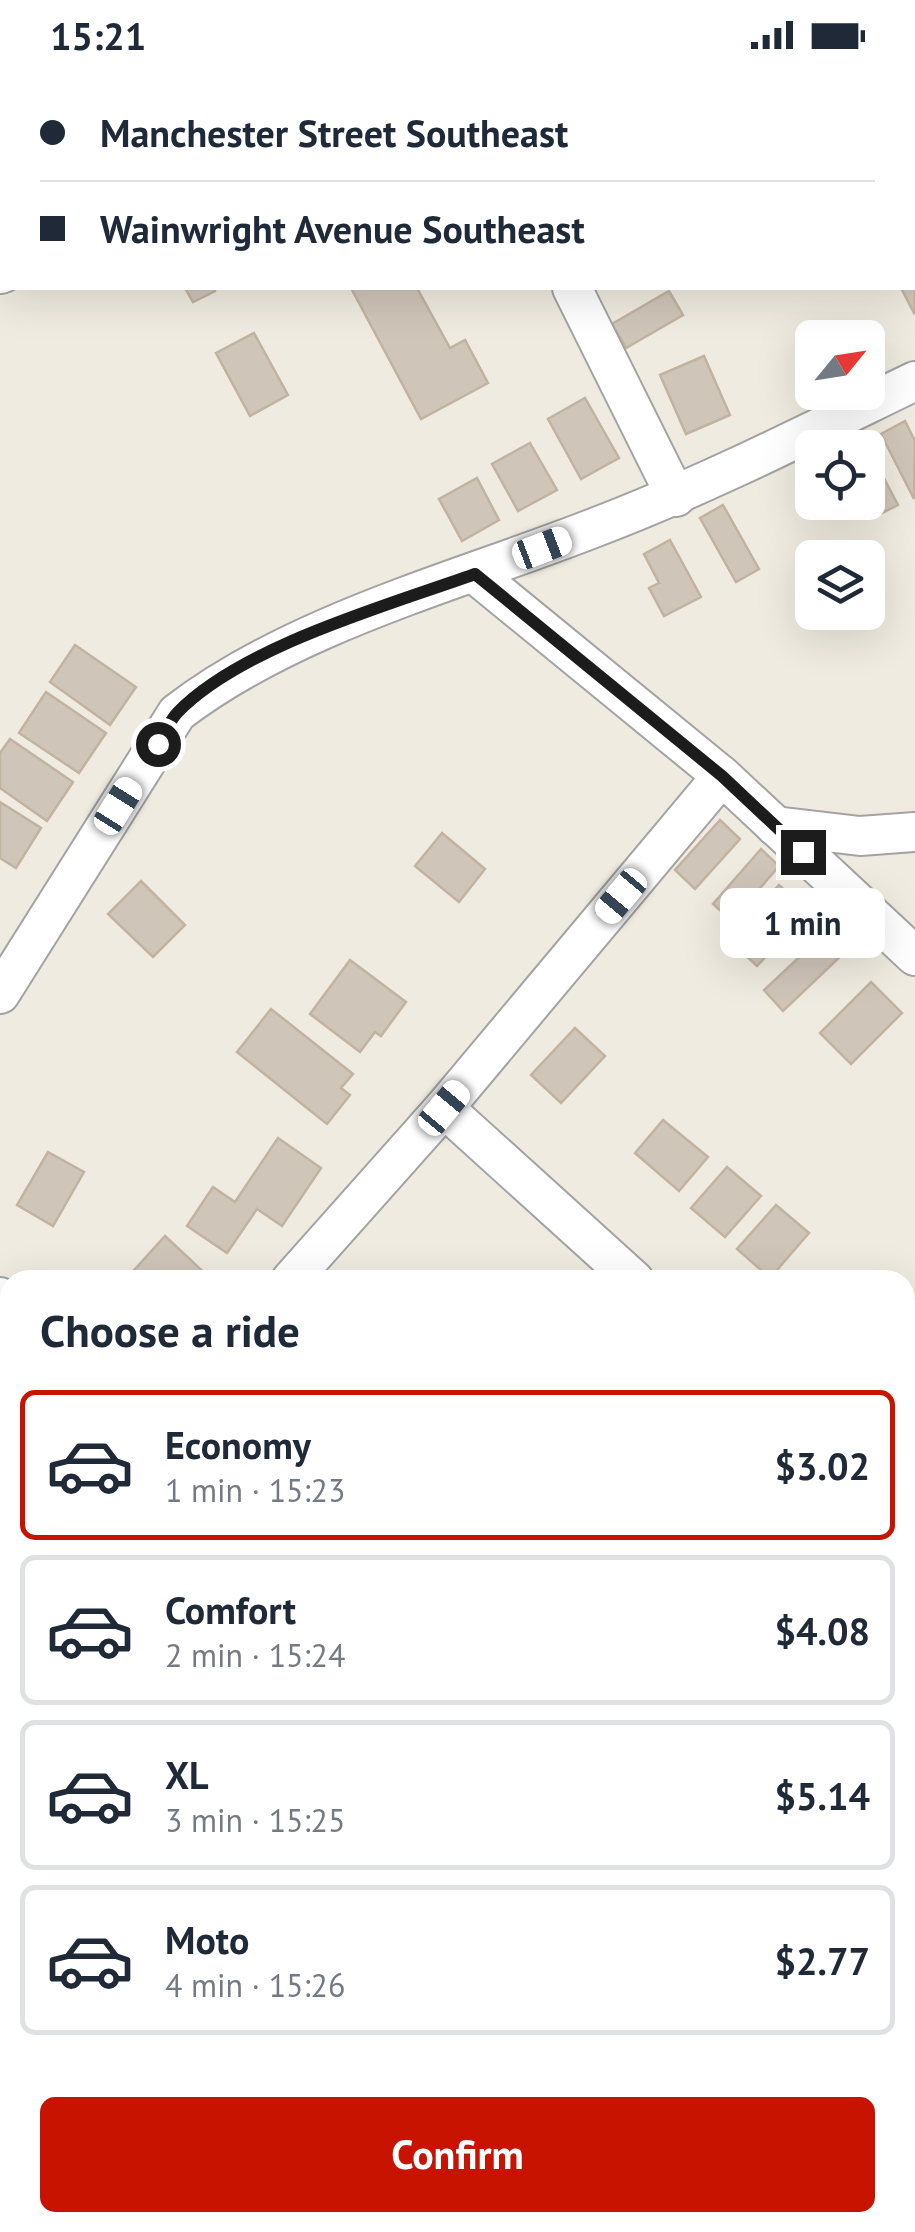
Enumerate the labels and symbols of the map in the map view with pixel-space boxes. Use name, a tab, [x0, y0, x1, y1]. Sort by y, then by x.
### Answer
north arrow	[795, 320, 885, 410]
car	[509, 523, 575, 573]
route start	[136, 722, 181, 767]
car	[89, 773, 147, 839]
route end	[781, 830, 826, 875]
car	[590, 863, 652, 929]
callout: 1 min	[720, 887, 886, 957]
car	[413, 1075, 475, 1141]

